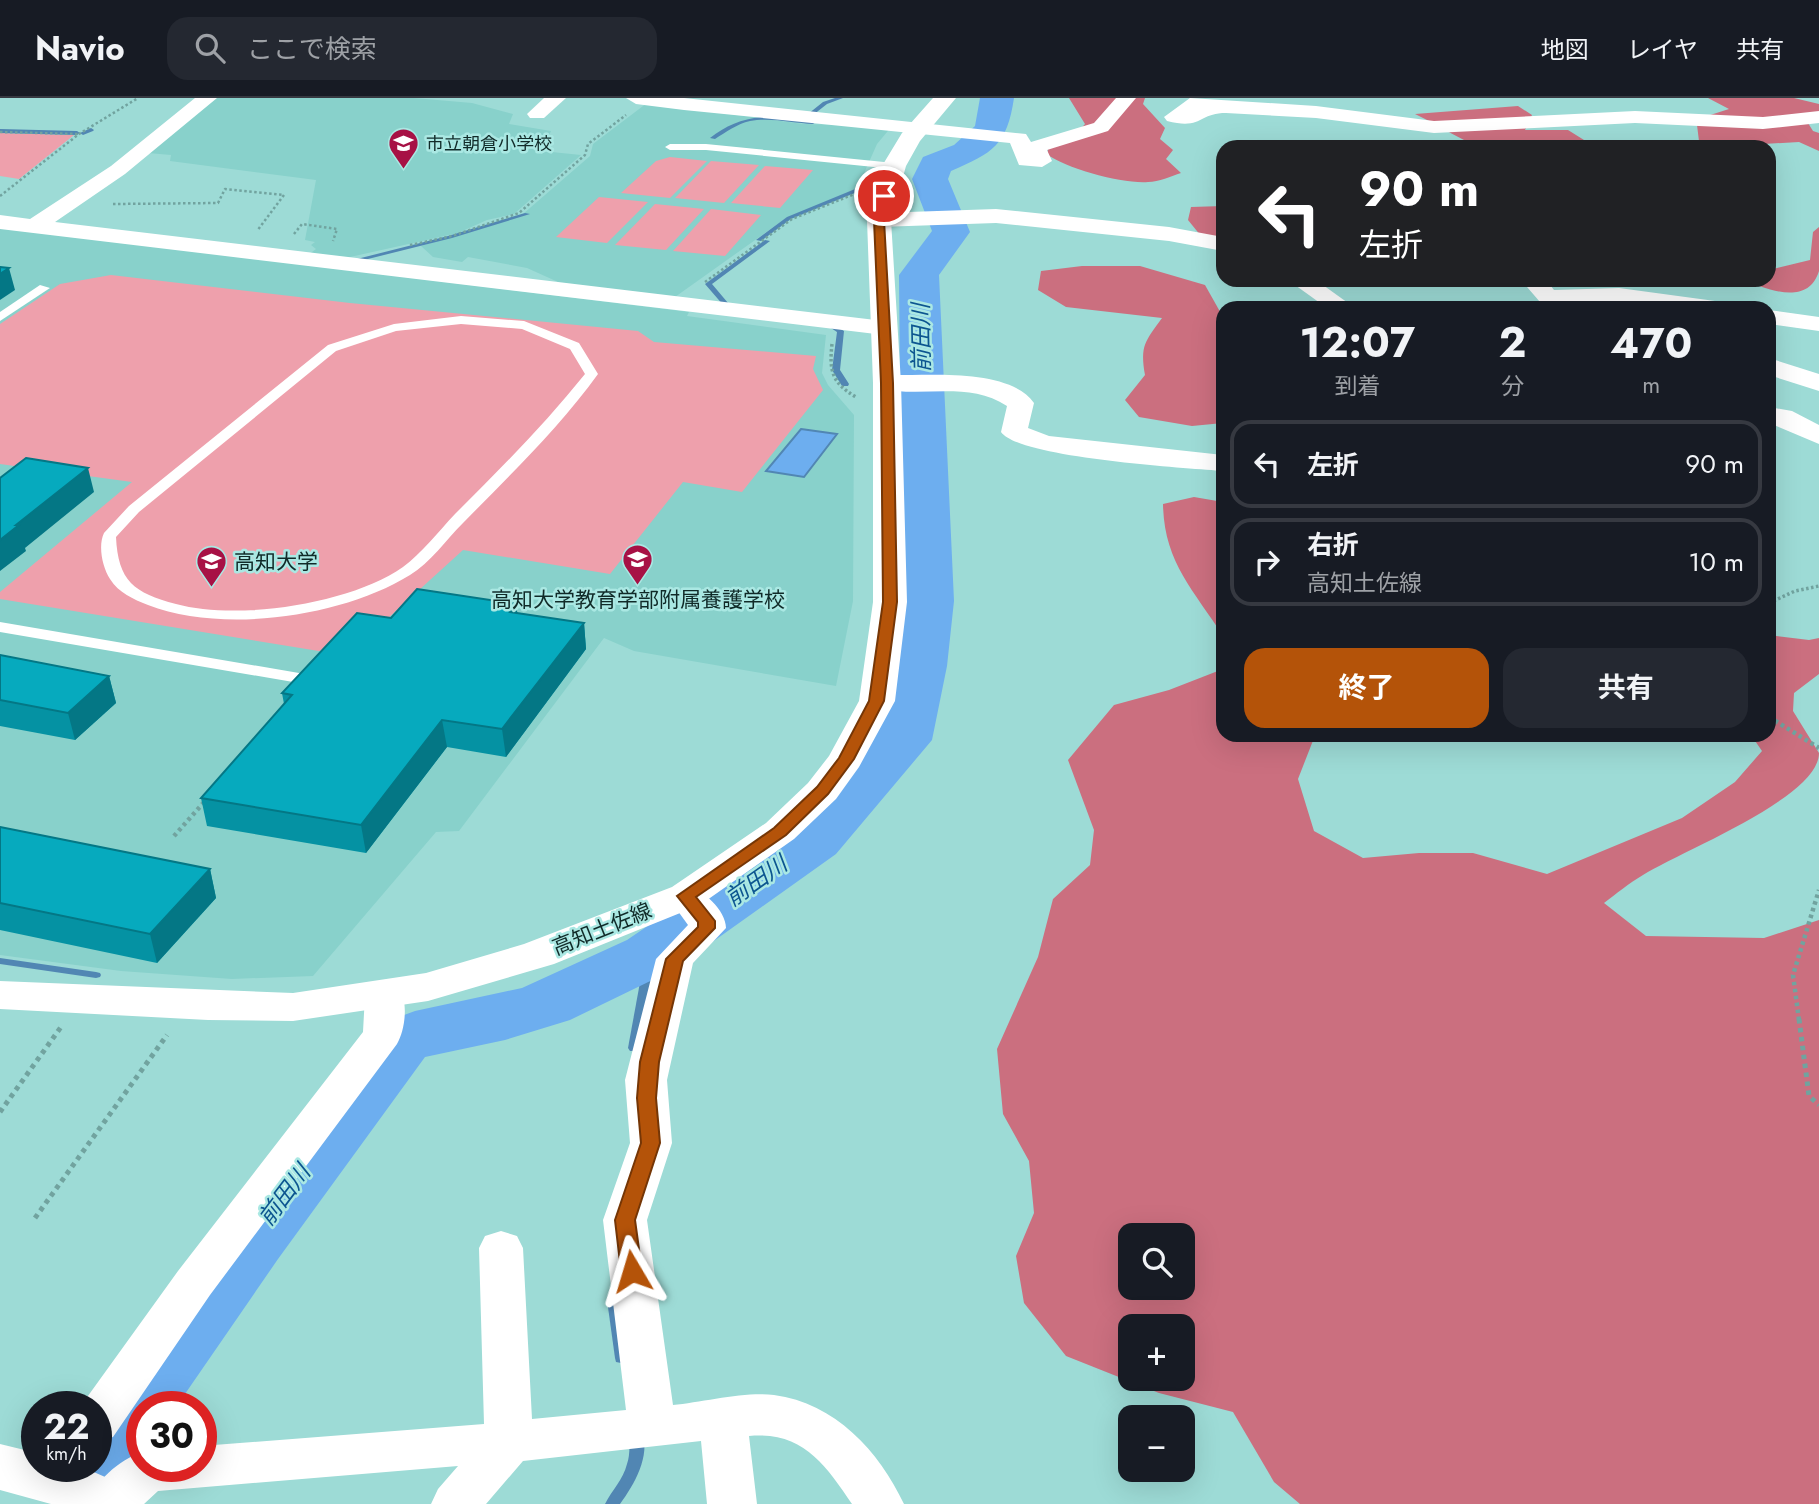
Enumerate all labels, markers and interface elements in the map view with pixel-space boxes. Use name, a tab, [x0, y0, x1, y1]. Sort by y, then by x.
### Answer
search box	[167, 17, 657, 80]
text: Navio	[35, 25, 125, 72]
icon: search	[191, 29, 229, 67]
text: ここで検索	[247, 30, 377, 68]
text: 地図	[1541, 32, 1589, 67]
text: レイヤ	[1627, 32, 1698, 67]
text: 共有	[1736, 32, 1784, 67]
school or university icon: 市立朝倉小学校	[386, 127, 420, 171]
place label: 市立朝倉小学校	[426, 131, 552, 157]
text: 90 m	[1359, 154, 1479, 224]
pin	[854, 166, 914, 226]
icon: left	[1244, 168, 1335, 259]
icon: arrive	[865, 177, 903, 215]
text: 左折	[1359, 222, 1423, 268]
water label: 前田川	[903, 300, 939, 373]
text: 12:07	[1300, 312, 1415, 373]
text: 2	[1499, 312, 1526, 373]
text: 470	[1610, 313, 1692, 374]
text: m	[1642, 368, 1660, 402]
text: 到着	[1334, 369, 1380, 403]
text: 分	[1501, 369, 1524, 403]
icon: left	[1248, 445, 1286, 483]
text: 90 m	[1685, 445, 1744, 483]
text: 左折	[1307, 446, 1359, 484]
text: 右折	[1307, 526, 1359, 564]
school or university icon: 高知大学教育学部附属養護学校	[621, 543, 655, 587]
icon: right	[1248, 543, 1286, 581]
text: 10 m	[1689, 543, 1744, 581]
school or university icon: 高知大学	[194, 545, 228, 589]
place label: 高知大学	[234, 547, 318, 577]
text: 高知土佐線	[1307, 566, 1422, 600]
place label: 高知大学教育学部附属養護学校	[491, 585, 785, 615]
button: 終了	[1244, 648, 1489, 728]
button: 共有	[1503, 648, 1748, 728]
water label: 前田川	[718, 846, 796, 915]
street label: 高知土佐線	[548, 895, 656, 963]
water label: 前田川	[250, 1155, 320, 1233]
map controls	[1118, 1223, 1195, 1482]
button: search	[1118, 1223, 1195, 1300]
position arrow	[595, 1234, 669, 1308]
button: +	[1118, 1314, 1195, 1391]
speed limit sign: 30	[126, 1391, 217, 1482]
text: 22	[44, 1402, 89, 1452]
button: −	[1118, 1405, 1195, 1482]
text: km/h	[46, 1441, 87, 1467]

